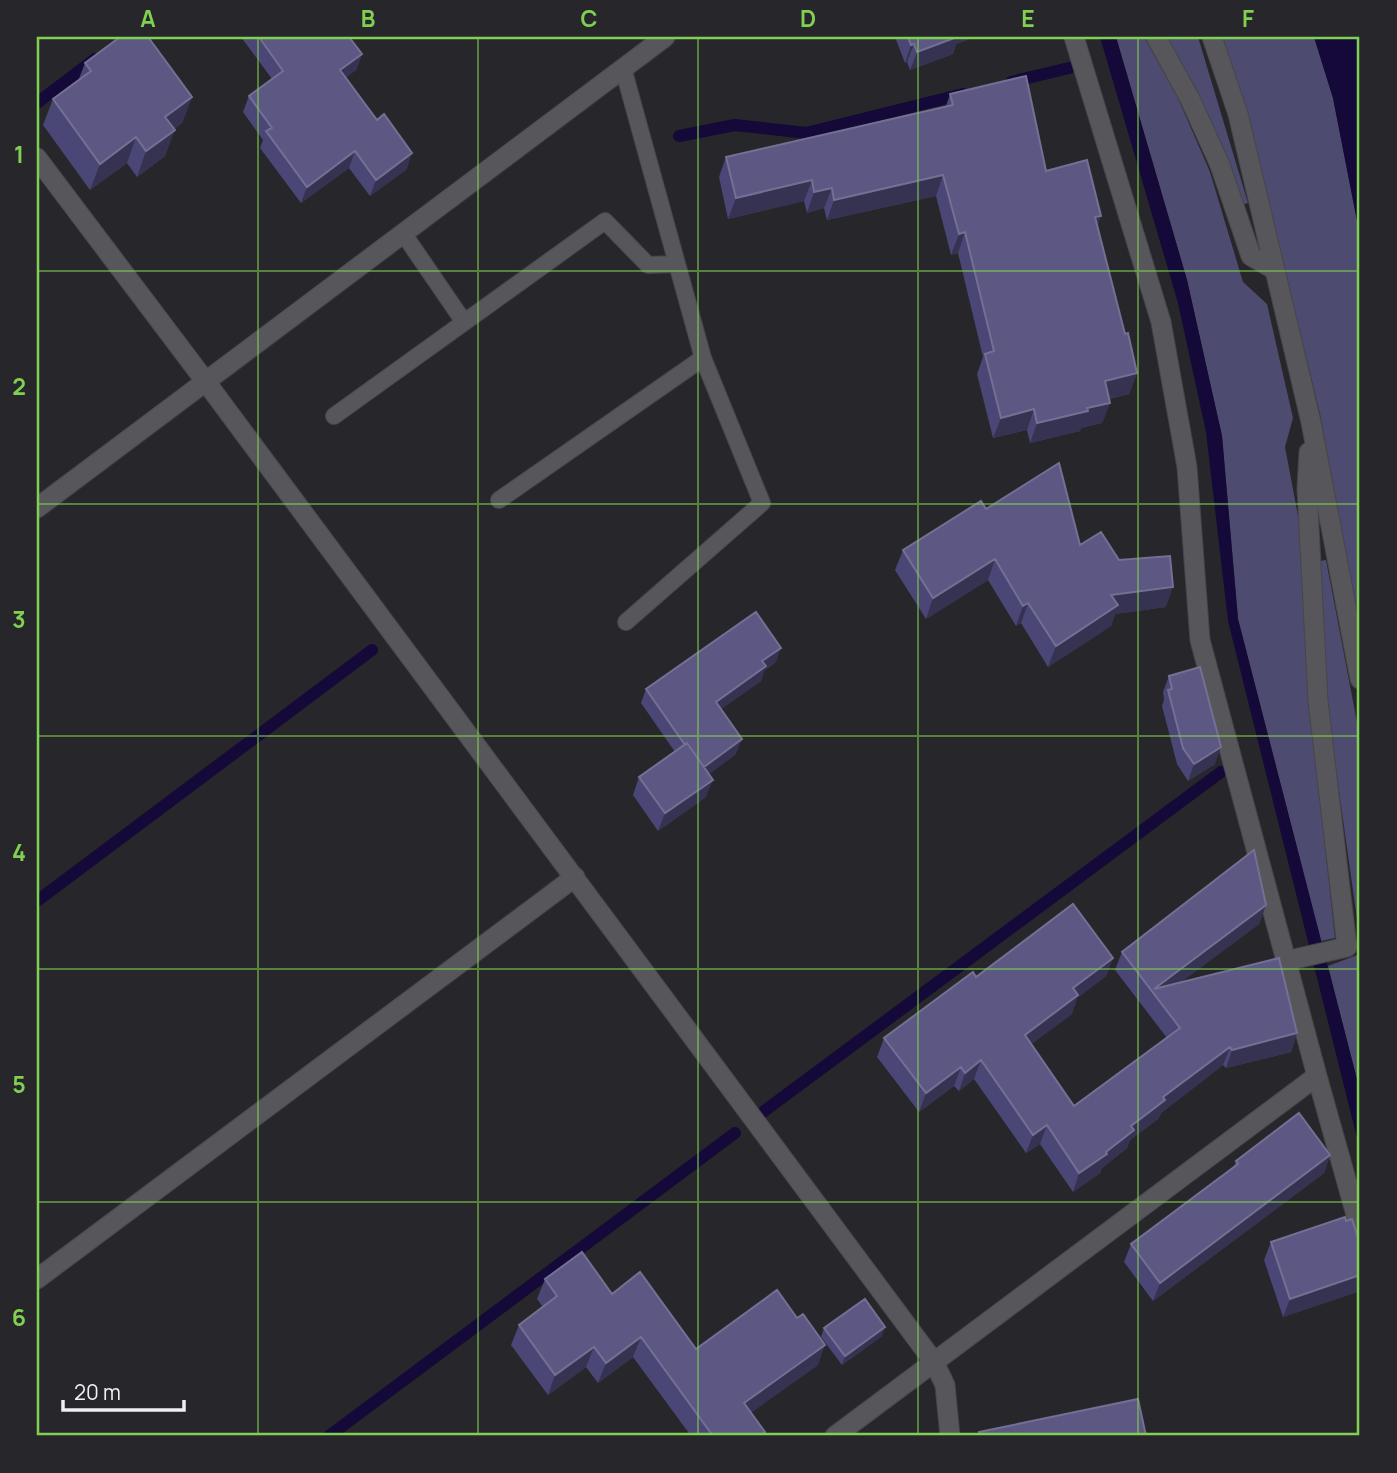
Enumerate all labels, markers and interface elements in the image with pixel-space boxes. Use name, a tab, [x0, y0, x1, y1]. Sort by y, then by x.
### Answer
text: A	[140, 2, 156, 34]
text: B	[361, 2, 375, 34]
text: C	[581, 2, 598, 34]
text: D	[800, 2, 816, 34]
text: E	[1021, 2, 1035, 34]
text: F	[1242, 2, 1254, 34]
text: 1	[14, 138, 24, 170]
text: 2	[12, 370, 26, 402]
text: 3	[12, 603, 26, 635]
text: 4	[12, 836, 26, 868]
text: 5	[12, 1068, 26, 1100]
text: 6	[12, 1301, 26, 1333]
scale bar	[63, 1368, 184, 1412]
text: 20 m	[74, 1378, 121, 1406]

